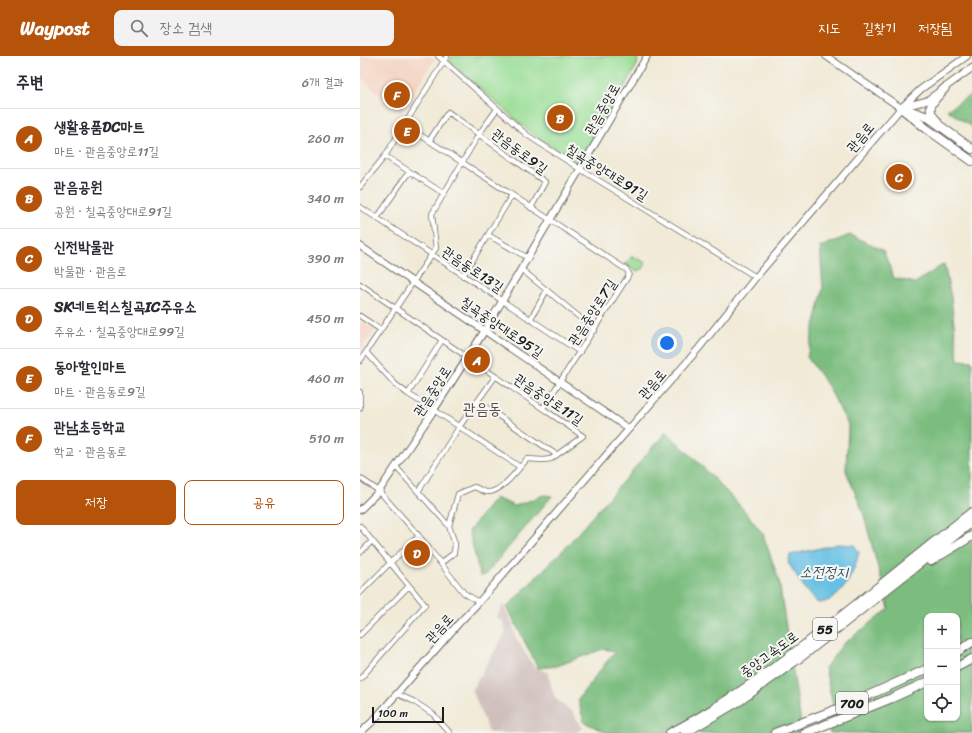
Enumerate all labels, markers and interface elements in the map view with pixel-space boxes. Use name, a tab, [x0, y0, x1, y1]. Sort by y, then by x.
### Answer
search box	[114, 10, 394, 46]
text: Waypost	[20, 12, 90, 45]
text: 장소 검색	[160, 15, 212, 41]
text: 지도	[818, 16, 840, 41]
text: 길찾기	[862, 16, 896, 41]
text: 저장됨	[918, 16, 952, 41]
icon: search	[128, 17, 150, 39]
text: 주변	[16, 67, 43, 97]
text: 6개 결과	[302, 71, 344, 94]
street label: 관음중앙로	[578, 79, 627, 140]
pin: F	[384, 80, 410, 110]
pin: B	[547, 103, 573, 133]
text: 생활용품DC마트	[54, 114, 145, 140]
pin: E	[394, 116, 420, 146]
street label: 관음로	[840, 116, 881, 158]
street label: 관음동로9길	[486, 122, 554, 181]
text: A	[25, 127, 33, 150]
text: 260 m	[308, 127, 344, 150]
street label: 칠곡중앙대로91길	[560, 137, 654, 208]
text: 마트 · 관음중앙로11길	[54, 140, 159, 163]
pin: C	[886, 162, 912, 192]
text: 관음공원	[54, 174, 102, 200]
text: B	[25, 187, 33, 210]
text: 340 m	[307, 187, 344, 210]
text: 공원 · 칠곡중앙대로91길	[54, 200, 172, 223]
text: 신전박물관	[54, 234, 114, 260]
street label: 관음동로13길	[437, 239, 509, 300]
text: C	[25, 247, 33, 270]
text: 390 m	[307, 247, 344, 270]
text: 박물관 · 관음로	[54, 260, 127, 283]
street label: 관음중앙로7길	[561, 273, 624, 351]
street label: 칠곡중앙대로95길	[455, 290, 549, 365]
text: SK네트웍스칠곡IC주유소	[54, 294, 196, 320]
text: D	[25, 307, 33, 330]
text: 450 m	[306, 307, 344, 330]
text: 주유소 · 칠곡중앙대로99길	[54, 320, 185, 343]
your location	[657, 333, 677, 353]
pin: A	[464, 345, 490, 375]
text: 동아할인마트	[54, 354, 126, 380]
street label: 관음중앙로	[407, 361, 458, 422]
street label: 관음로	[632, 363, 673, 405]
text: E	[25, 367, 33, 390]
text: 460 m	[307, 367, 344, 390]
street label: 관음중앙로11길	[509, 367, 589, 432]
text: 마트 · 관음동로9길	[54, 380, 145, 403]
district label: 관음동	[463, 394, 501, 423]
text: 관남초등학교	[54, 414, 126, 440]
text: F	[25, 427, 33, 450]
text: 510 m	[309, 427, 344, 450]
text: 학교 · 관음동로	[54, 440, 127, 463]
button: 저장	[16, 480, 176, 525]
button: 공유	[184, 480, 344, 525]
pin: D	[404, 538, 430, 568]
water label: 소전정지	[800, 559, 850, 585]
street label: 관음로	[419, 607, 460, 649]
map controls	[924, 613, 960, 721]
button: +	[924, 613, 960, 649]
road number: 55	[813, 618, 837, 640]
street label: 중앙고속도로	[735, 624, 804, 684]
button: −	[924, 649, 960, 685]
button: locate	[924, 685, 960, 721]
road number: 700	[836, 692, 868, 714]
text: 100 m	[378, 704, 408, 723]
scale bar	[372, 705, 444, 724]

